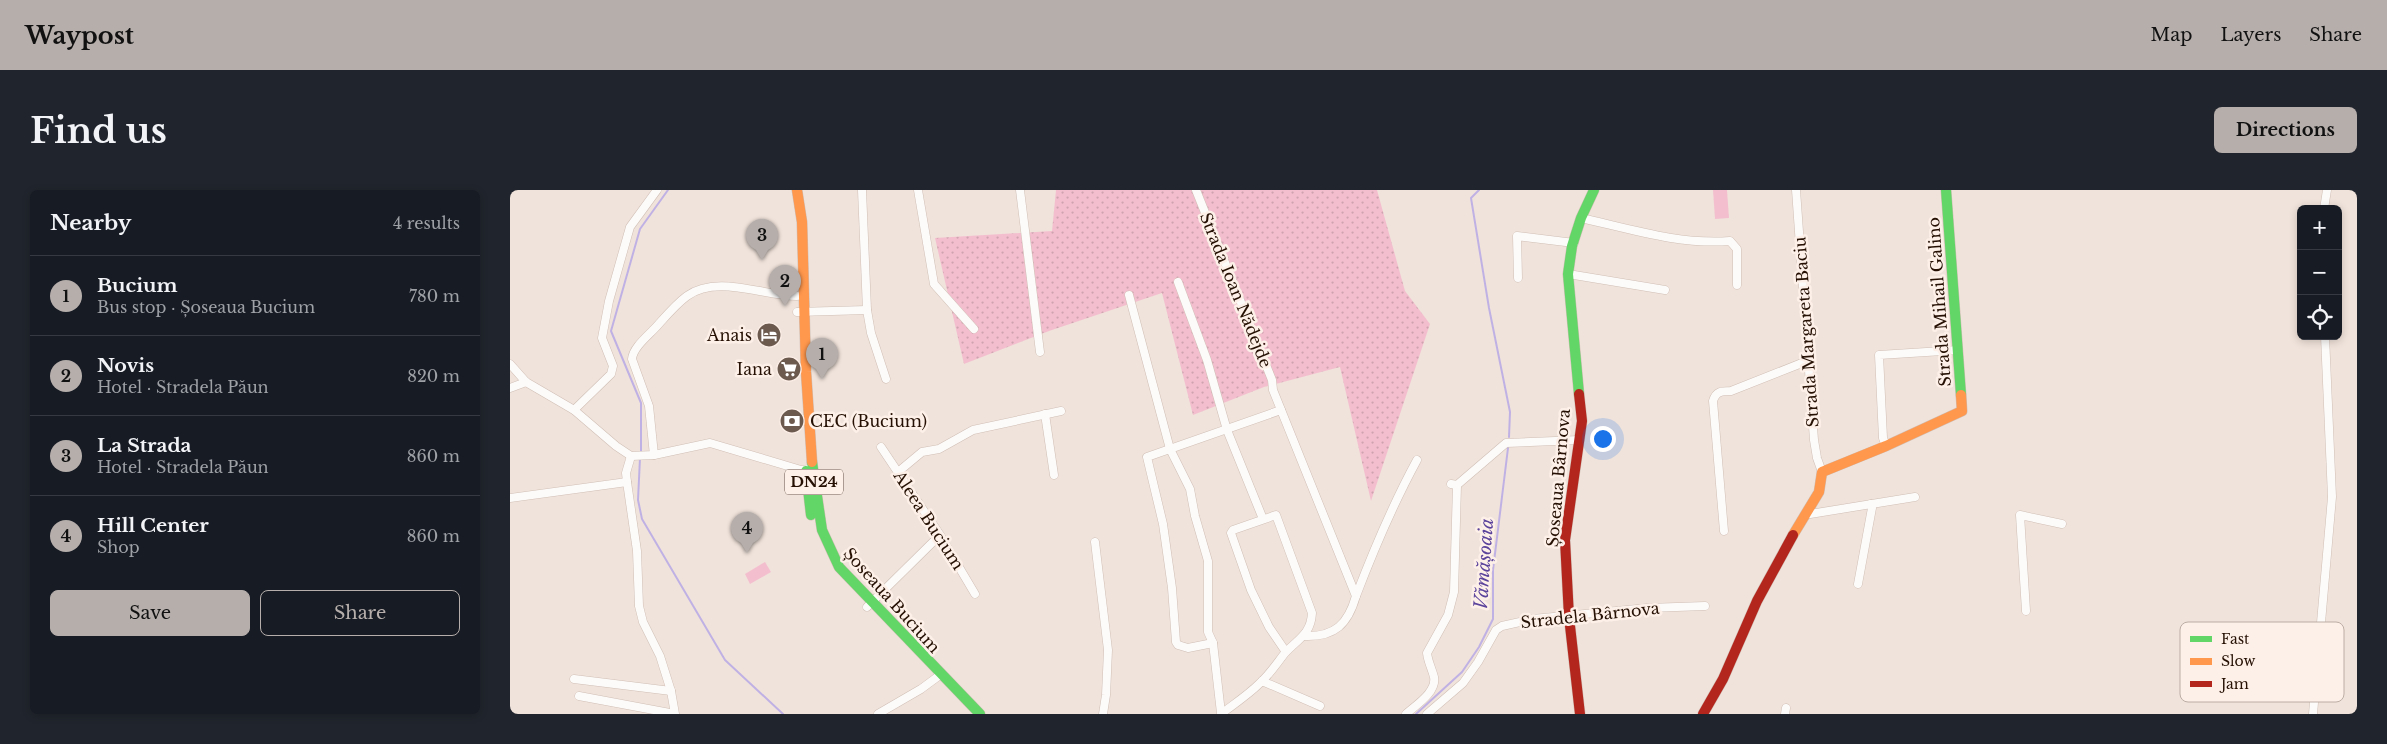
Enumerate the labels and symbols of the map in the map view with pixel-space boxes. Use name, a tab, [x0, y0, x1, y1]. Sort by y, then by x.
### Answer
street label: Strada Ioan Nădejde	[1196, 210, 1276, 370]
street label: Strada Mihail Galino	[1923, 217, 1955, 387]
pin: 3	[746, 219, 778, 260]
street label: Strada Margareta Baciu	[1789, 236, 1823, 428]
pin: 2	[769, 265, 801, 306]
hotel icon: Anais	[756, 322, 782, 348]
place label: Anais	[706, 325, 752, 345]
pin: 1	[806, 338, 838, 379]
supermarket icon: Iana	[776, 356, 802, 382]
place label: Iana	[737, 359, 772, 379]
bank icon: CEC (Bucium)	[779, 408, 805, 434]
street label: Șoseaua Bârnova	[1542, 408, 1575, 548]
place label: CEC (Bucium)	[810, 411, 927, 431]
your location	[1590, 426, 1616, 452]
street label: Aleea Bucium	[889, 466, 968, 573]
road number: DN24	[785, 470, 843, 494]
pin: 4	[731, 512, 763, 553]
water label: Vămășoaia	[1470, 518, 1498, 610]
street label: Șoseaua Bucium	[839, 543, 945, 657]
street label: Stradela Bârnova	[1520, 598, 1661, 632]
legend	[2180, 622, 2344, 702]
text: Fast	[2221, 630, 2250, 648]
text: Slow	[2221, 652, 2255, 670]
text: Jam	[2219, 675, 2249, 693]

